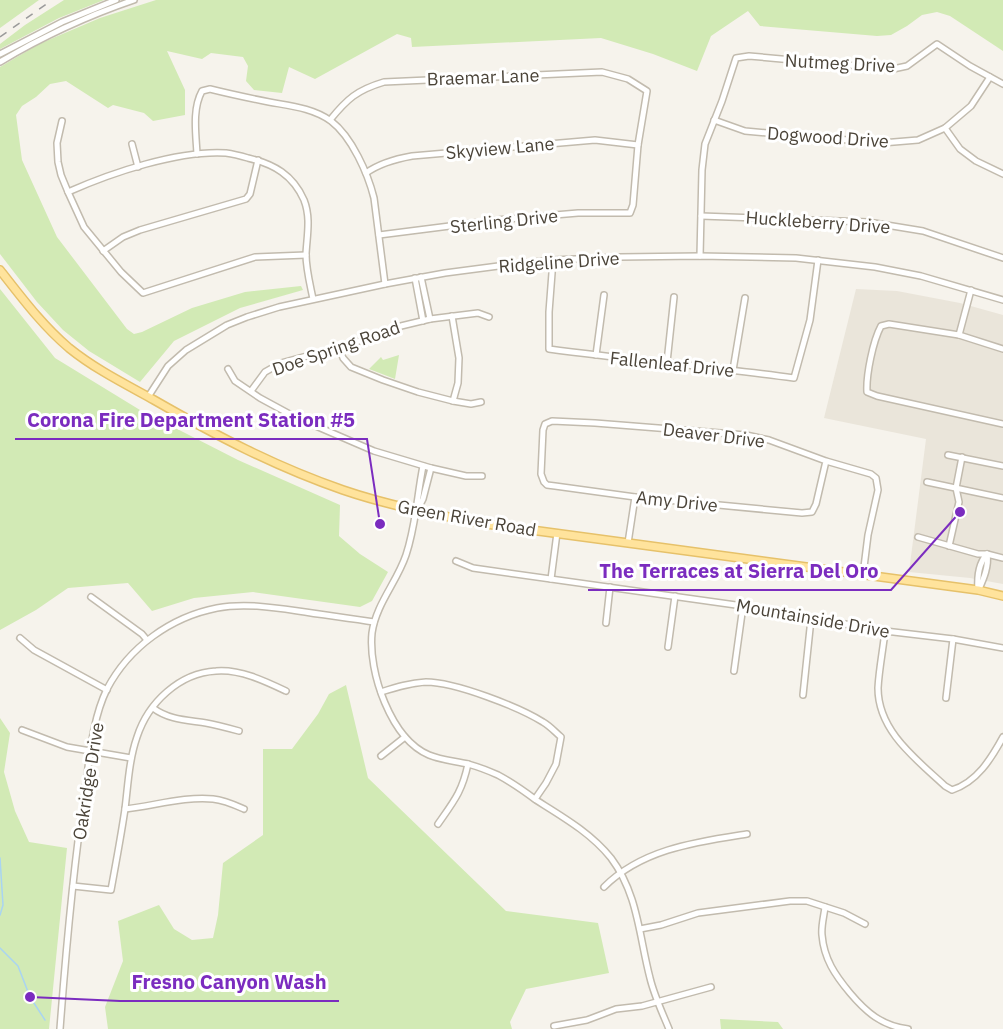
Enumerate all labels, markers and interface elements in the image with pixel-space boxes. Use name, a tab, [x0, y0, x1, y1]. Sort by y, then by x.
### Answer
street label: Nutmeg Drive	[784, 49, 896, 77]
street label: Braemar Lane	[426, 64, 540, 90]
street label: Dogwood Drive	[766, 121, 890, 153]
street label: Skyview Lane	[445, 132, 555, 164]
street label: Sterling Drive	[449, 204, 559, 238]
street label: Huckleberry Drive	[745, 205, 891, 239]
street label: Ridgeline Drive	[498, 246, 620, 278]
street label: Doe Spring Road	[269, 315, 403, 381]
street label: Fallenleaf Drive	[609, 346, 735, 382]
callout: Corona Fire Department Station #5	[15, 401, 367, 439]
text: Corona Fire Department Station #5	[27, 406, 355, 433]
street label: Deaver Drive	[662, 417, 766, 453]
street label: Amy Drive	[635, 485, 719, 517]
street label: Green River Road	[396, 495, 538, 541]
callout: The Terraces at Sierra Del Oro	[588, 552, 891, 590]
text: The Terraces at Sierra Del Oro	[599, 557, 879, 584]
street label: Mountainside Drive	[734, 593, 892, 643]
street label: Oakridge Drive	[67, 720, 109, 841]
callout: Fresno Canyon Wash	[120, 963, 339, 1001]
text: Fresno Canyon Wash	[131, 968, 327, 995]

